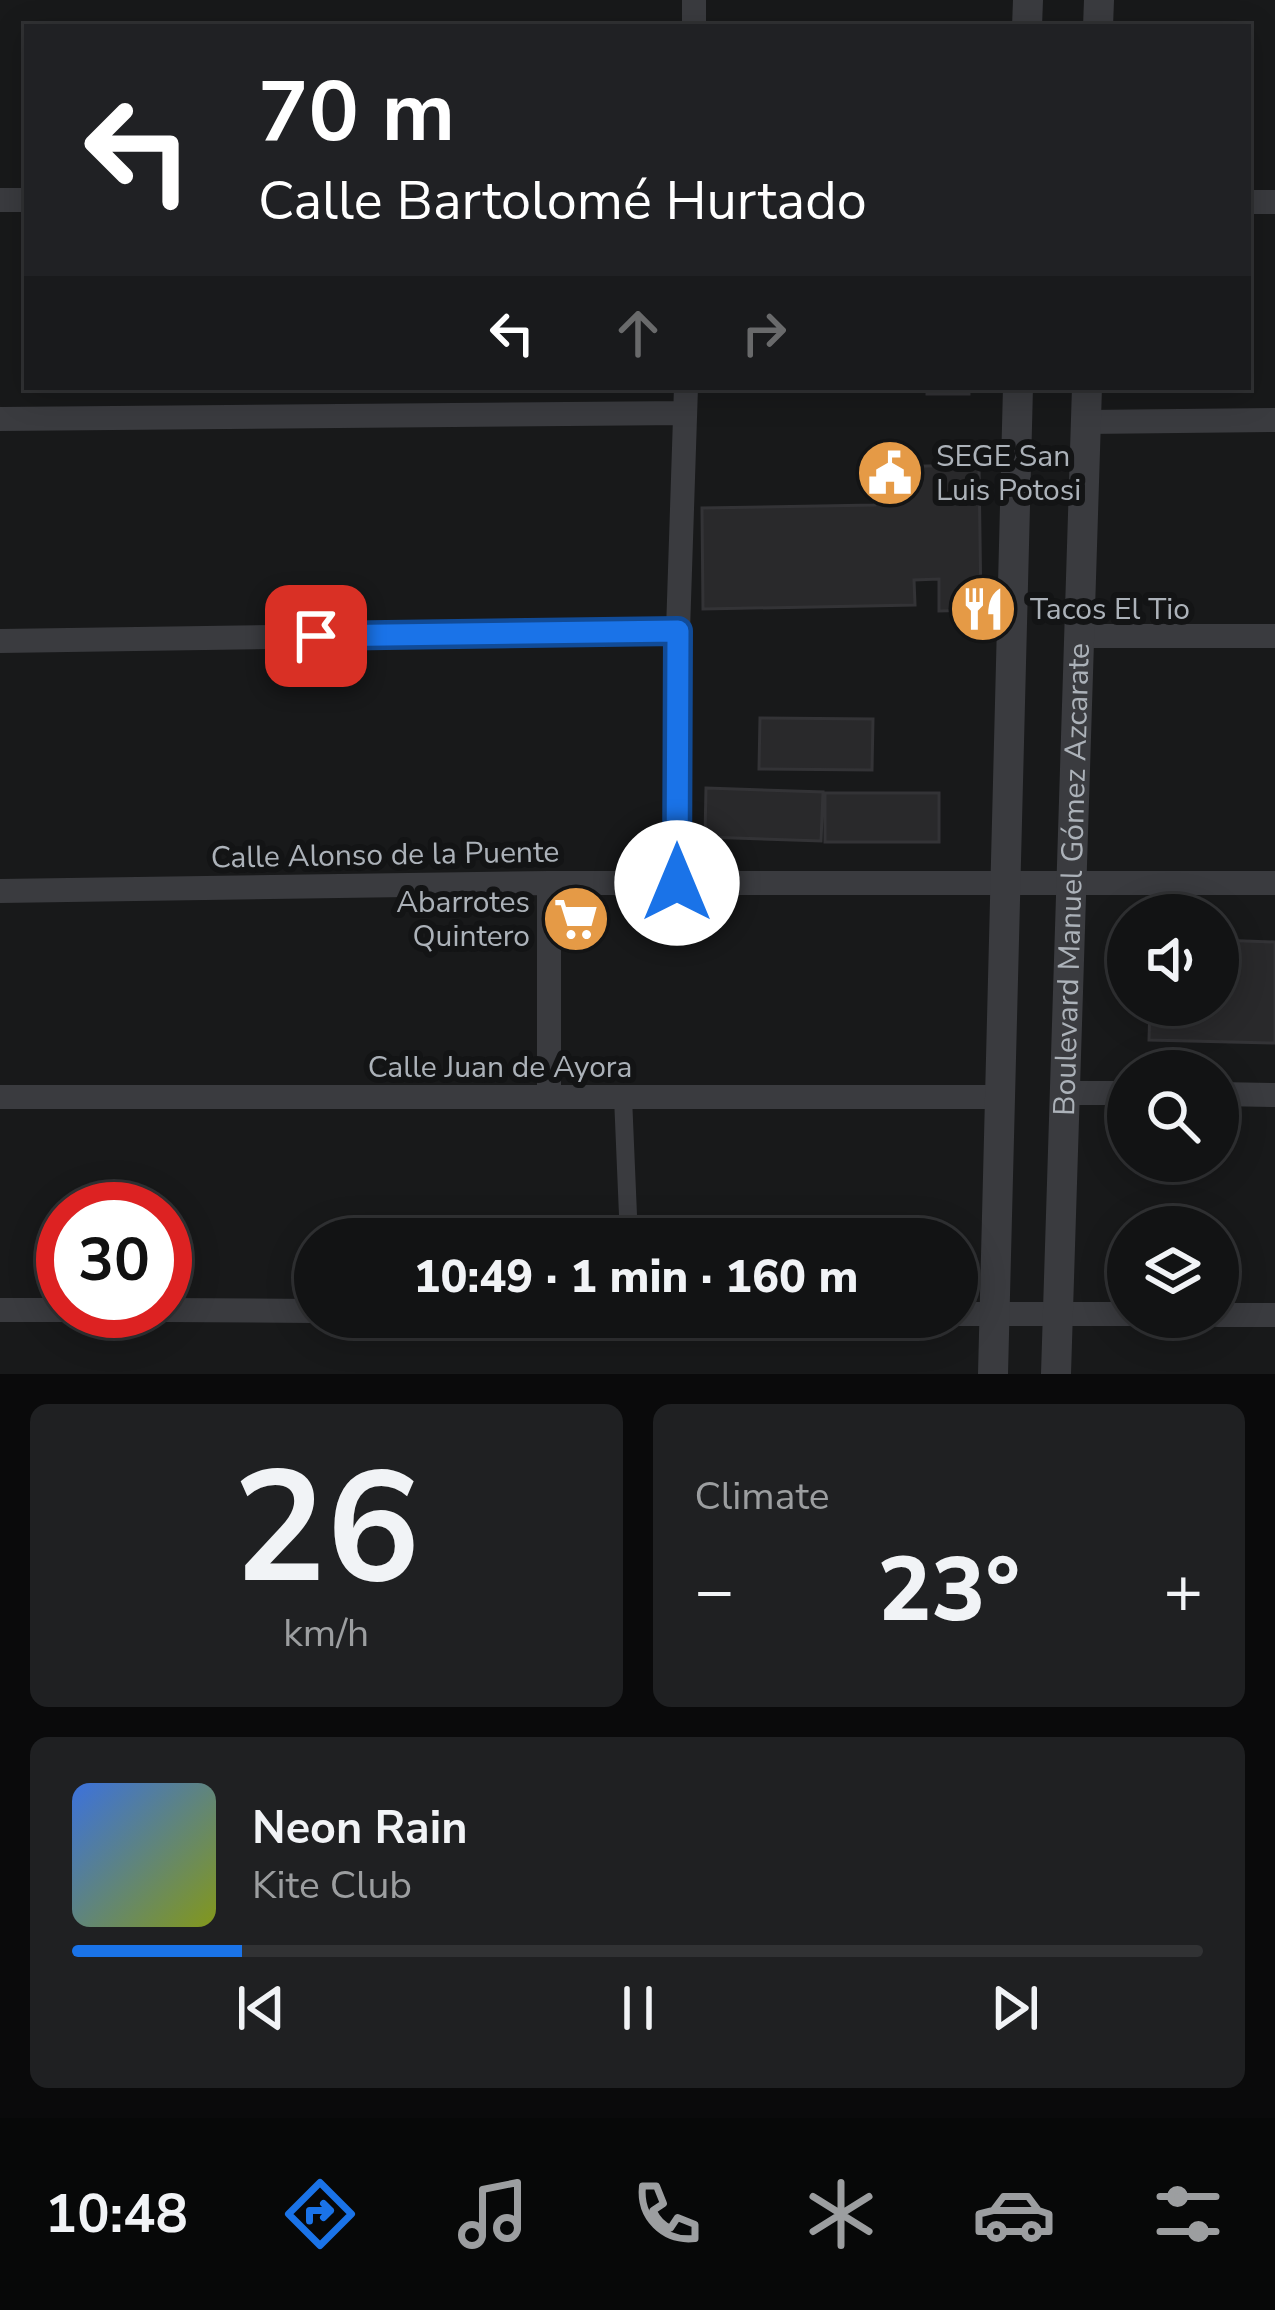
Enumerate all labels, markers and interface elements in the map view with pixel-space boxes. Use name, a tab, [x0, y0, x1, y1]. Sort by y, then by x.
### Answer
text: 70 m	[258, 55, 455, 170]
icon: left	[60, 72, 216, 228]
text: Calle Bartolomé Hurtado	[258, 164, 867, 238]
icon: left	[479, 300, 545, 366]
icon: ahead	[605, 300, 671, 366]
icon: right	[731, 300, 797, 366]
place label: SEGE San Luis Potosi	[936, 436, 1081, 511]
public building icon: SEGE San Luis Potosi	[855, 438, 925, 508]
restaurant icon: Tacos El Tio	[948, 574, 1018, 644]
pin	[265, 585, 367, 687]
place label: Tacos El Tio	[1030, 589, 1190, 630]
icon: arrive	[283, 603, 349, 669]
street label: Boulevard Manuel Gómez Azcarate	[1044, 642, 1099, 1116]
position arrow	[614, 820, 740, 946]
street label: Calle Alonso de la Puente	[210, 831, 560, 879]
place label: Abarrotes Quintero	[396, 882, 530, 957]
supermarket icon: Abarrotes Quintero	[541, 884, 611, 954]
map controls	[1107, 894, 1239, 1338]
button: sound	[1107, 894, 1239, 1026]
street label: Calle Juan de Ayora	[368, 1047, 632, 1088]
button: search	[1107, 1050, 1239, 1182]
speed limit sign: 30	[36, 1182, 192, 1338]
button: layers	[1107, 1206, 1239, 1338]
text: 10:49 · 1 min · 160 m	[413, 1247, 859, 1308]
text: 26	[233, 1422, 420, 1635]
text: Climate	[695, 1470, 830, 1523]
text: 23°	[877, 1529, 1020, 1652]
text: −	[695, 1546, 734, 1636]
text: +	[1163, 1546, 1203, 1636]
text: km/h	[283, 1607, 369, 1660]
text: Neon Rain	[252, 1798, 468, 1859]
text: Kite Club	[252, 1859, 412, 1912]
icon: previous	[228, 1975, 294, 2041]
icon: pause	[605, 1975, 671, 2041]
icon: next	[982, 1975, 1048, 2041]
icon: directions	[278, 2172, 362, 2256]
icon: music	[451, 2172, 535, 2256]
icon: phone	[625, 2172, 709, 2256]
icon: climate	[799, 2172, 883, 2256]
icon: car	[972, 2172, 1056, 2256]
icon: filters	[1146, 2172, 1230, 2256]
text: 10:48	[45, 2177, 188, 2251]

